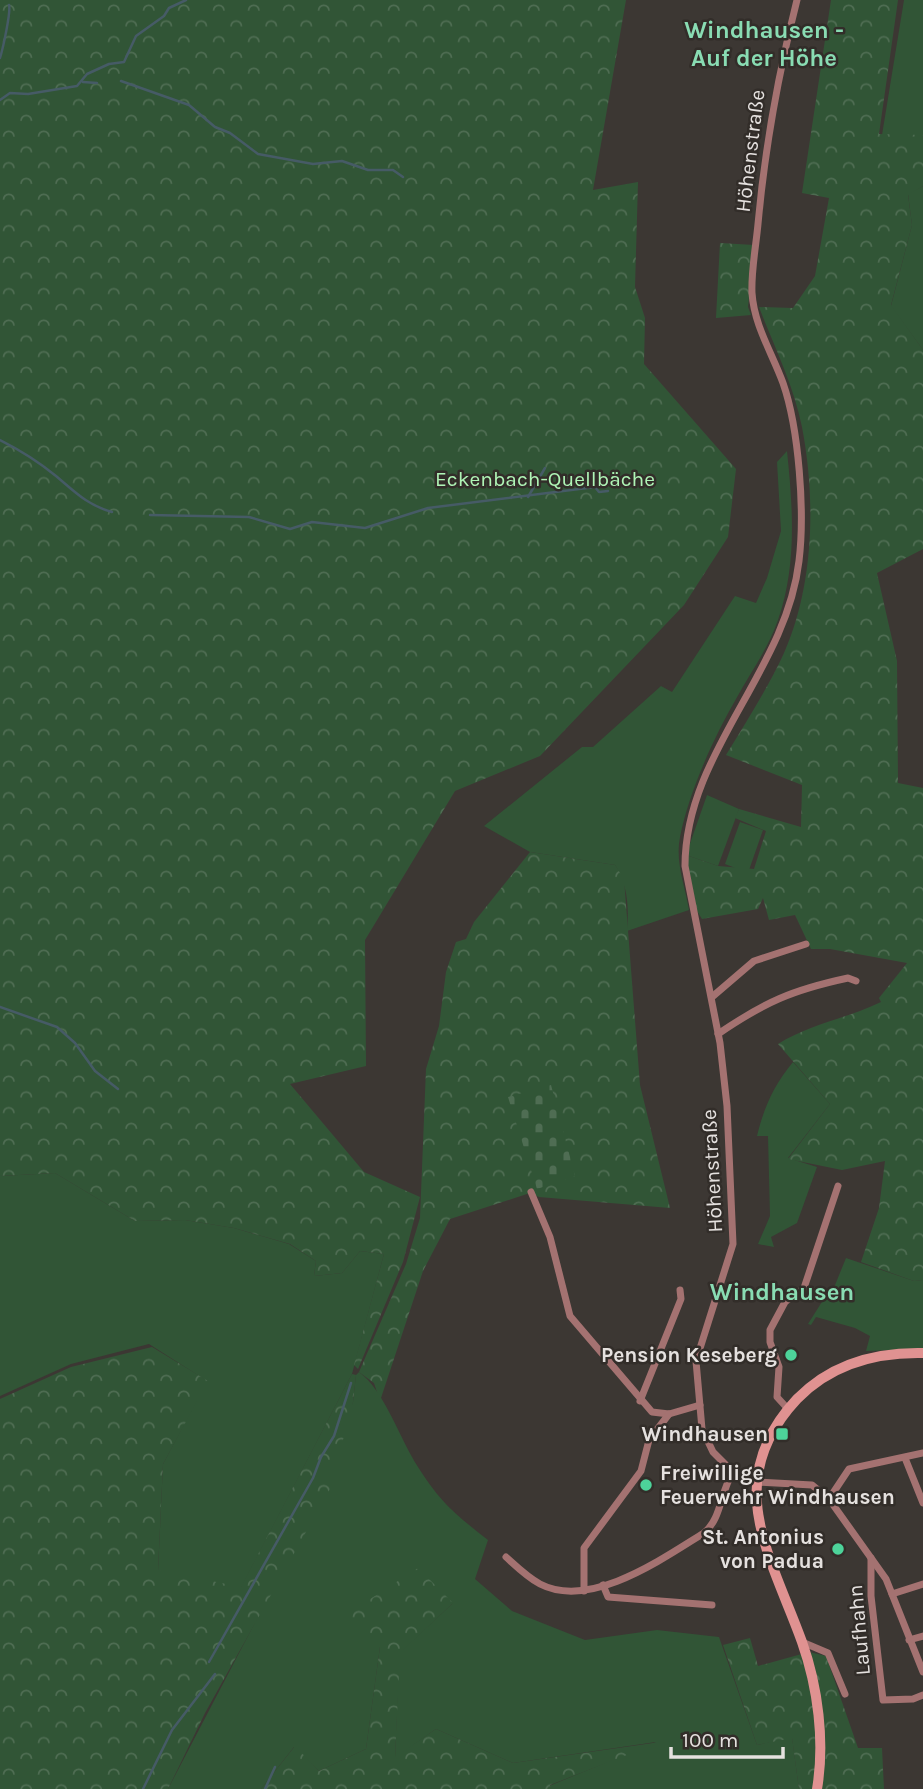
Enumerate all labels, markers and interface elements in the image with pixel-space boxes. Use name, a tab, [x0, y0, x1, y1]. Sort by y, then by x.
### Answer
district label: Windhausen - Auf der Höhe	[684, 16, 844, 72]
street label: Höhenstraße	[731, 88, 769, 214]
park label: Eckenbach-Quellbäche	[435, 467, 655, 491]
street label: Höhenstraße	[697, 1109, 727, 1233]
district label: Windhausen	[710, 1278, 854, 1306]
place label: Pension Keseberg	[601, 1343, 777, 1367]
marker: Pension Keseberg	[783, 1347, 799, 1363]
place label: Windhausen	[641, 1422, 768, 1446]
marker: Windhausen	[774, 1426, 790, 1442]
place label: Freiwillige Feuerwehr Windhausen	[660, 1461, 895, 1509]
marker: Freiwillige Feuerwehr Windhausen	[638, 1477, 654, 1493]
place label: St. Antonius von Padua	[702, 1525, 824, 1573]
marker: St. Antonius von Padua	[830, 1541, 846, 1557]
street label: Laufhahn	[843, 1584, 875, 1676]
scale bar	[671, 1716, 783, 1760]
text: 100 m	[682, 1728, 739, 1752]

